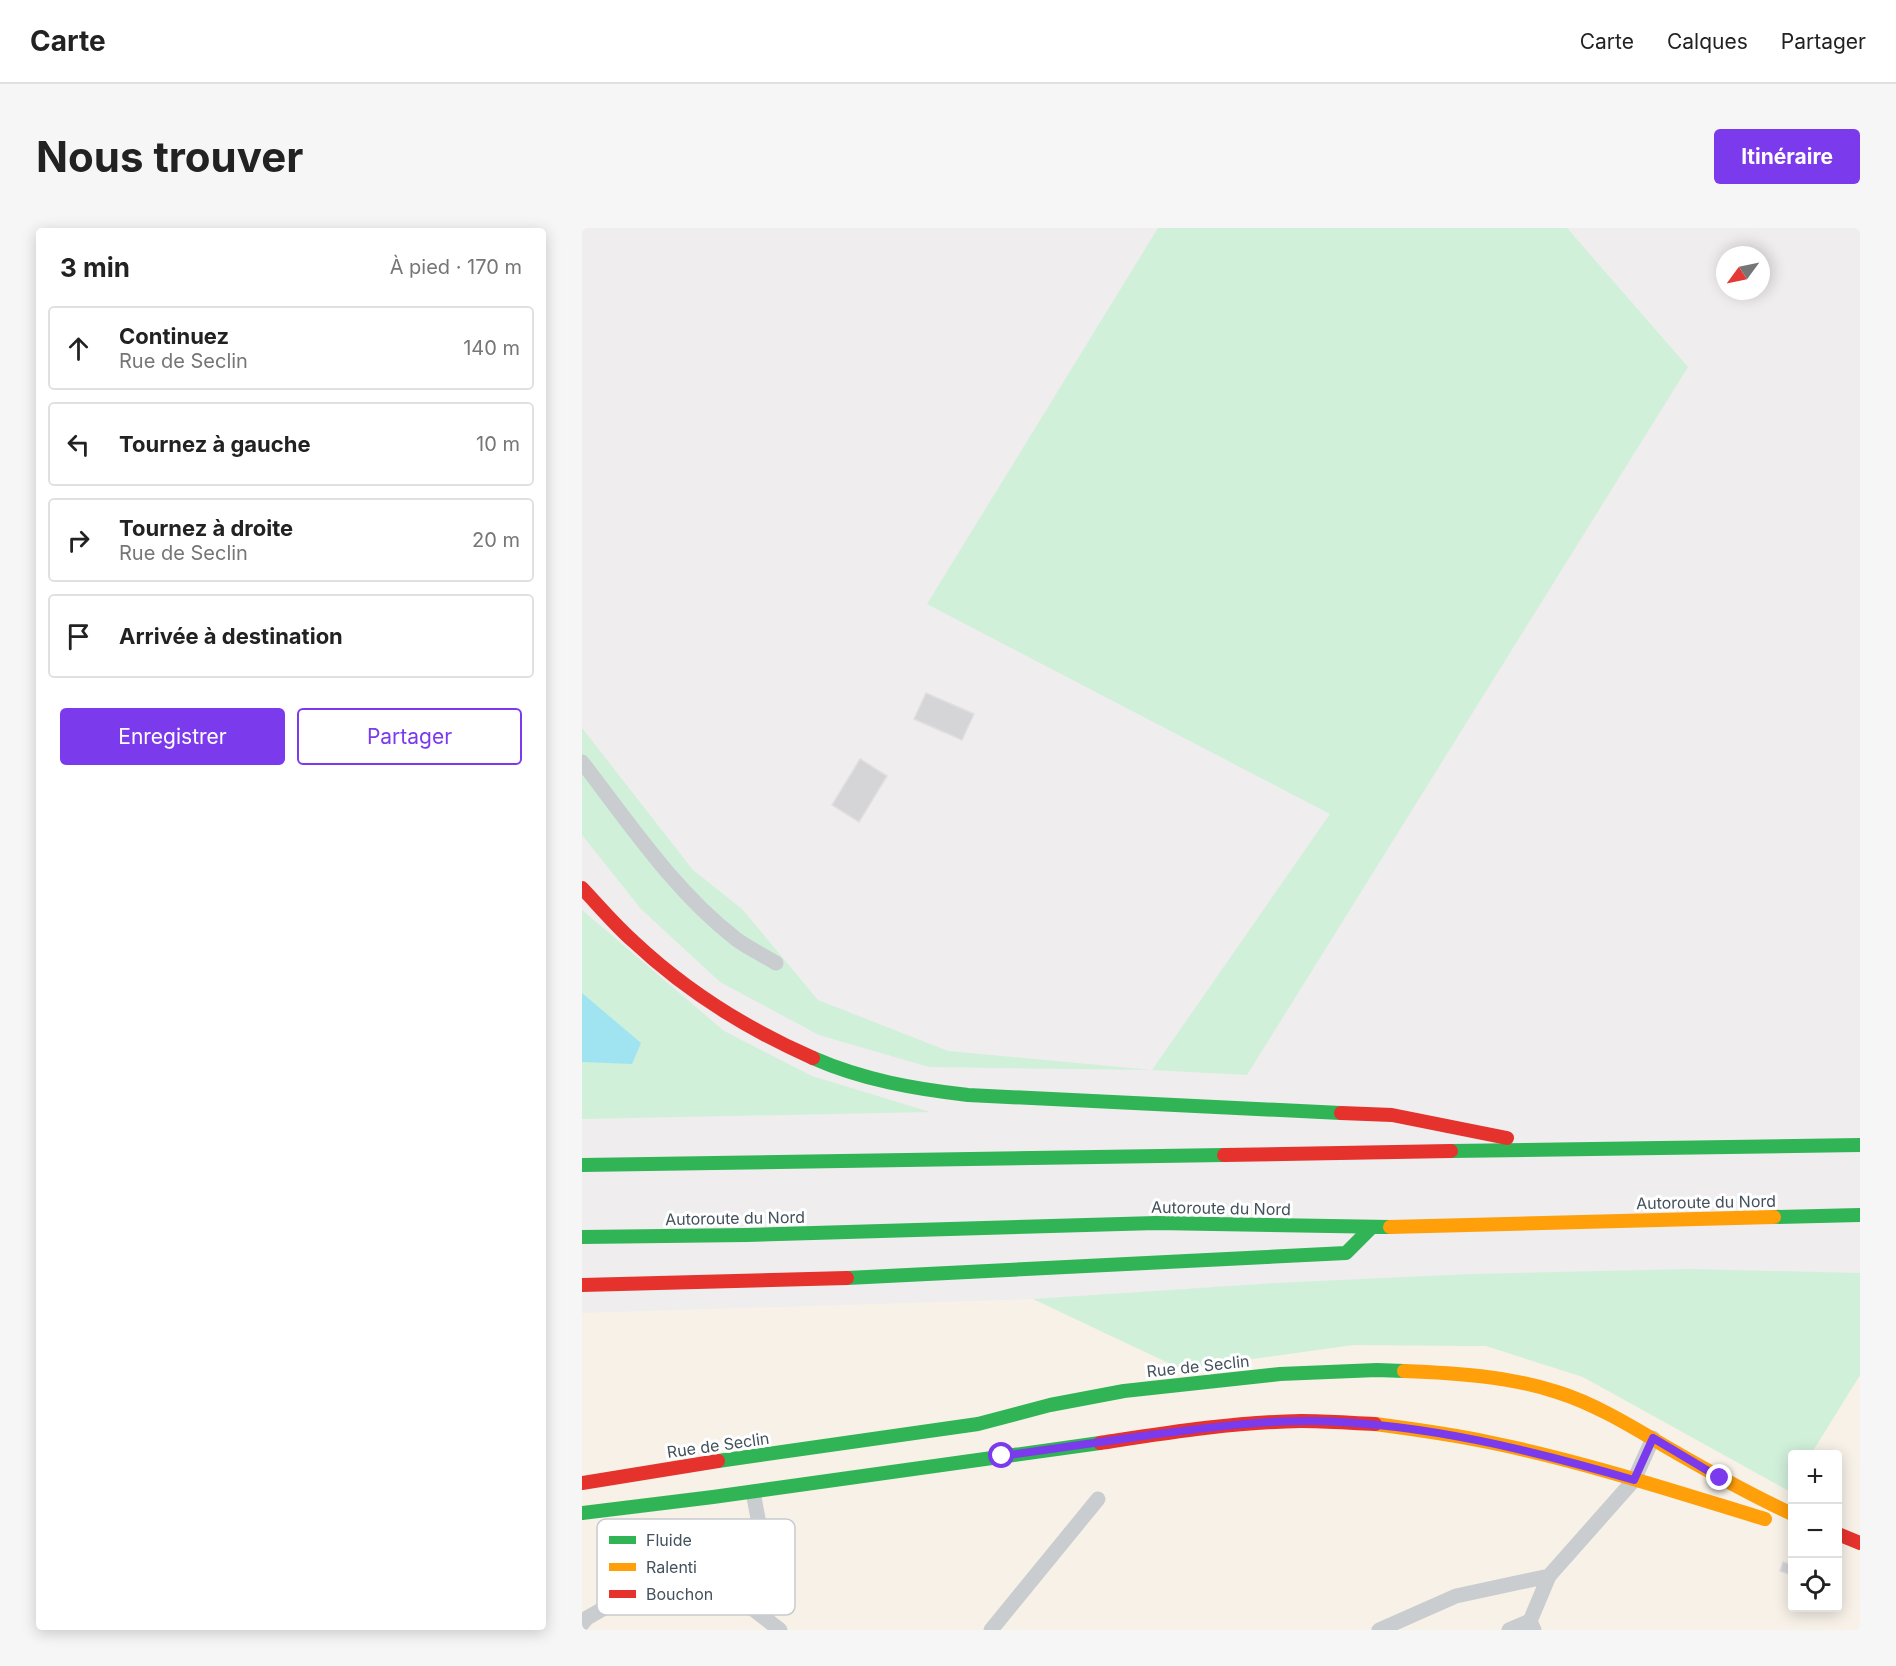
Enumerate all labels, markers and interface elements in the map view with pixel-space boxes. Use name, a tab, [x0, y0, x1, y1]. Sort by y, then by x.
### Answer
text: Carte	[30, 24, 106, 58]
text: Carte	[1580, 29, 1634, 54]
text: Calques	[1667, 29, 1748, 54]
text: Partager	[1781, 29, 1866, 54]
button: Itinéraire	[1714, 129, 1860, 184]
text: Nous trouver	[36, 131, 303, 182]
north arrow	[1716, 246, 1770, 300]
text: 3 min	[60, 252, 130, 283]
text: À pied · 170 m	[390, 255, 522, 279]
text: Continuez	[119, 323, 229, 349]
icon: ahead	[62, 332, 95, 365]
text: 140 m	[463, 336, 520, 360]
text: Rue de Seclin	[119, 349, 248, 373]
icon: left	[62, 428, 95, 461]
text: Tournez à gauche	[119, 431, 311, 457]
text: 10 m	[476, 432, 520, 456]
text: Tournez à droite	[119, 515, 293, 541]
icon: right	[62, 524, 95, 557]
text: 20 m	[472, 528, 520, 552]
text: Rue de Seclin	[119, 541, 248, 565]
icon: arrive	[62, 620, 95, 653]
text: Arrivée à destination	[119, 623, 343, 649]
button: Enregistrer	[60, 708, 285, 765]
button: Partager	[297, 708, 522, 765]
street label: Autoroute du Nord	[1636, 1191, 1776, 1213]
street label: Autoroute du Nord	[1151, 1197, 1291, 1219]
street label: Autoroute du Nord	[665, 1207, 805, 1229]
street label: Rue de Seclin	[1146, 1351, 1250, 1381]
street label: Rue de Seclin	[666, 1428, 770, 1462]
route start	[988, 1442, 1014, 1468]
map controls	[1788, 1450, 1842, 1612]
button: +	[1788, 1450, 1842, 1504]
route end	[1706, 1464, 1732, 1490]
button: −	[1788, 1504, 1842, 1558]
legend	[597, 1519, 795, 1615]
text: Fluide	[646, 1530, 692, 1550]
text: Ralenti	[646, 1557, 697, 1577]
button: locate	[1788, 1558, 1842, 1612]
text: Bouchon	[646, 1584, 713, 1604]

